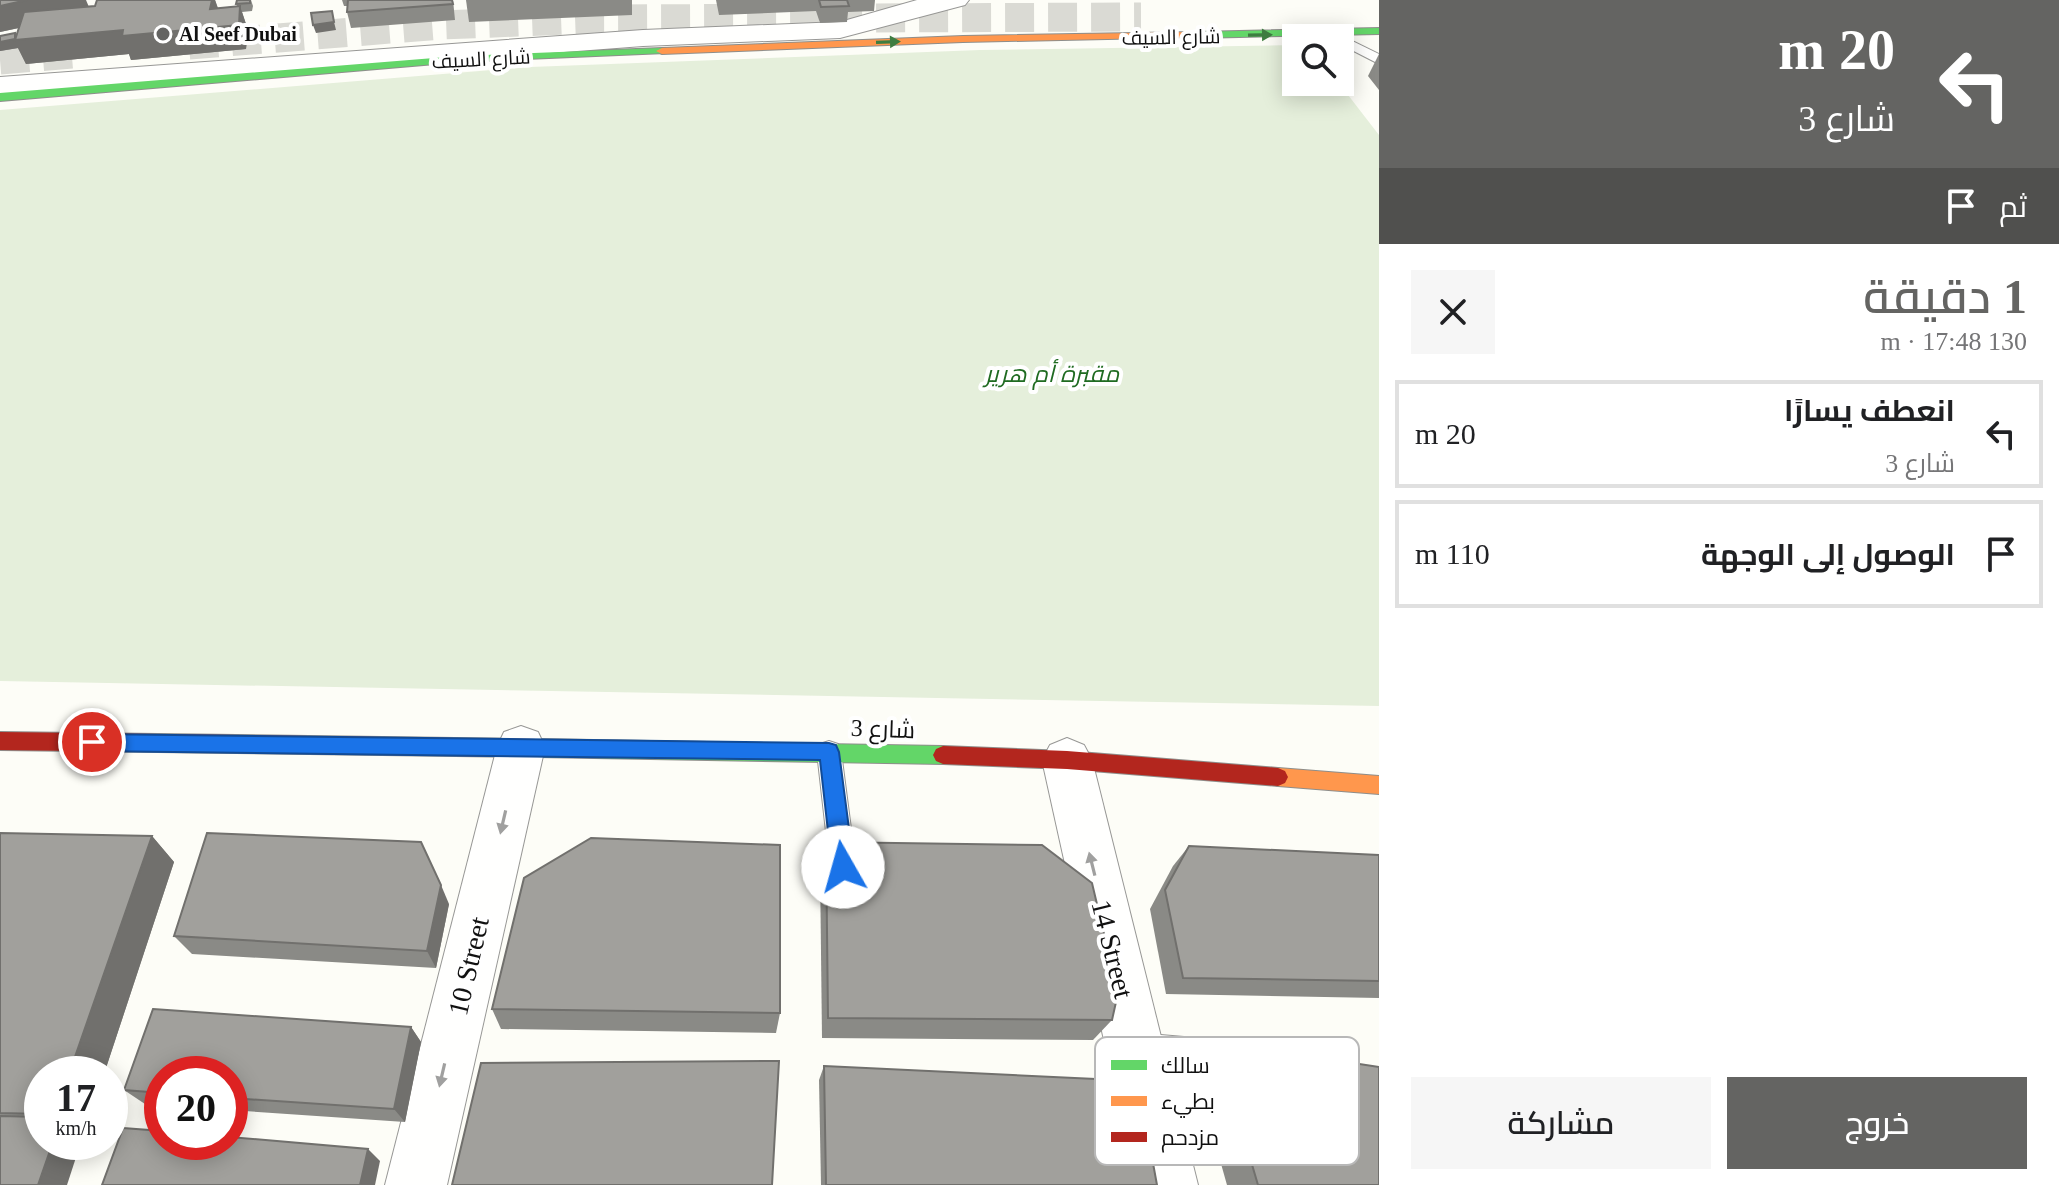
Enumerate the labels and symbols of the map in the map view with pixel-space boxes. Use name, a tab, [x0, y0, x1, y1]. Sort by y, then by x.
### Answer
place label: Al Seef Dubai	[179, 23, 297, 45]
marker: Al Seef Dubai	[154, 25, 172, 43]
street label: شارع السيف	[1121, 25, 1221, 52]
one-way arrow	[1248, 29, 1273, 41]
one-way arrow	[876, 35, 901, 48]
street label: شارع السيف	[431, 45, 531, 76]
park label: مقبرة أم هرير	[982, 358, 1120, 390]
pin	[58, 708, 126, 776]
street label: شارع 3	[850, 715, 916, 746]
one-way arrow	[496, 810, 508, 835]
position arrow	[801, 825, 885, 909]
one-way arrow	[1085, 851, 1098, 876]
street label: 14 Street	[1085, 897, 1140, 1002]
street label: 10 Street	[442, 914, 495, 1018]
legend	[1095, 1037, 1359, 1165]
text: سالك	[1161, 1053, 1210, 1078]
speed limit sign: 20	[144, 1056, 248, 1160]
one-way arrow	[435, 1063, 448, 1088]
text: بطيء	[1161, 1089, 1215, 1118]
text: مزدحم	[1161, 1125, 1219, 1153]

